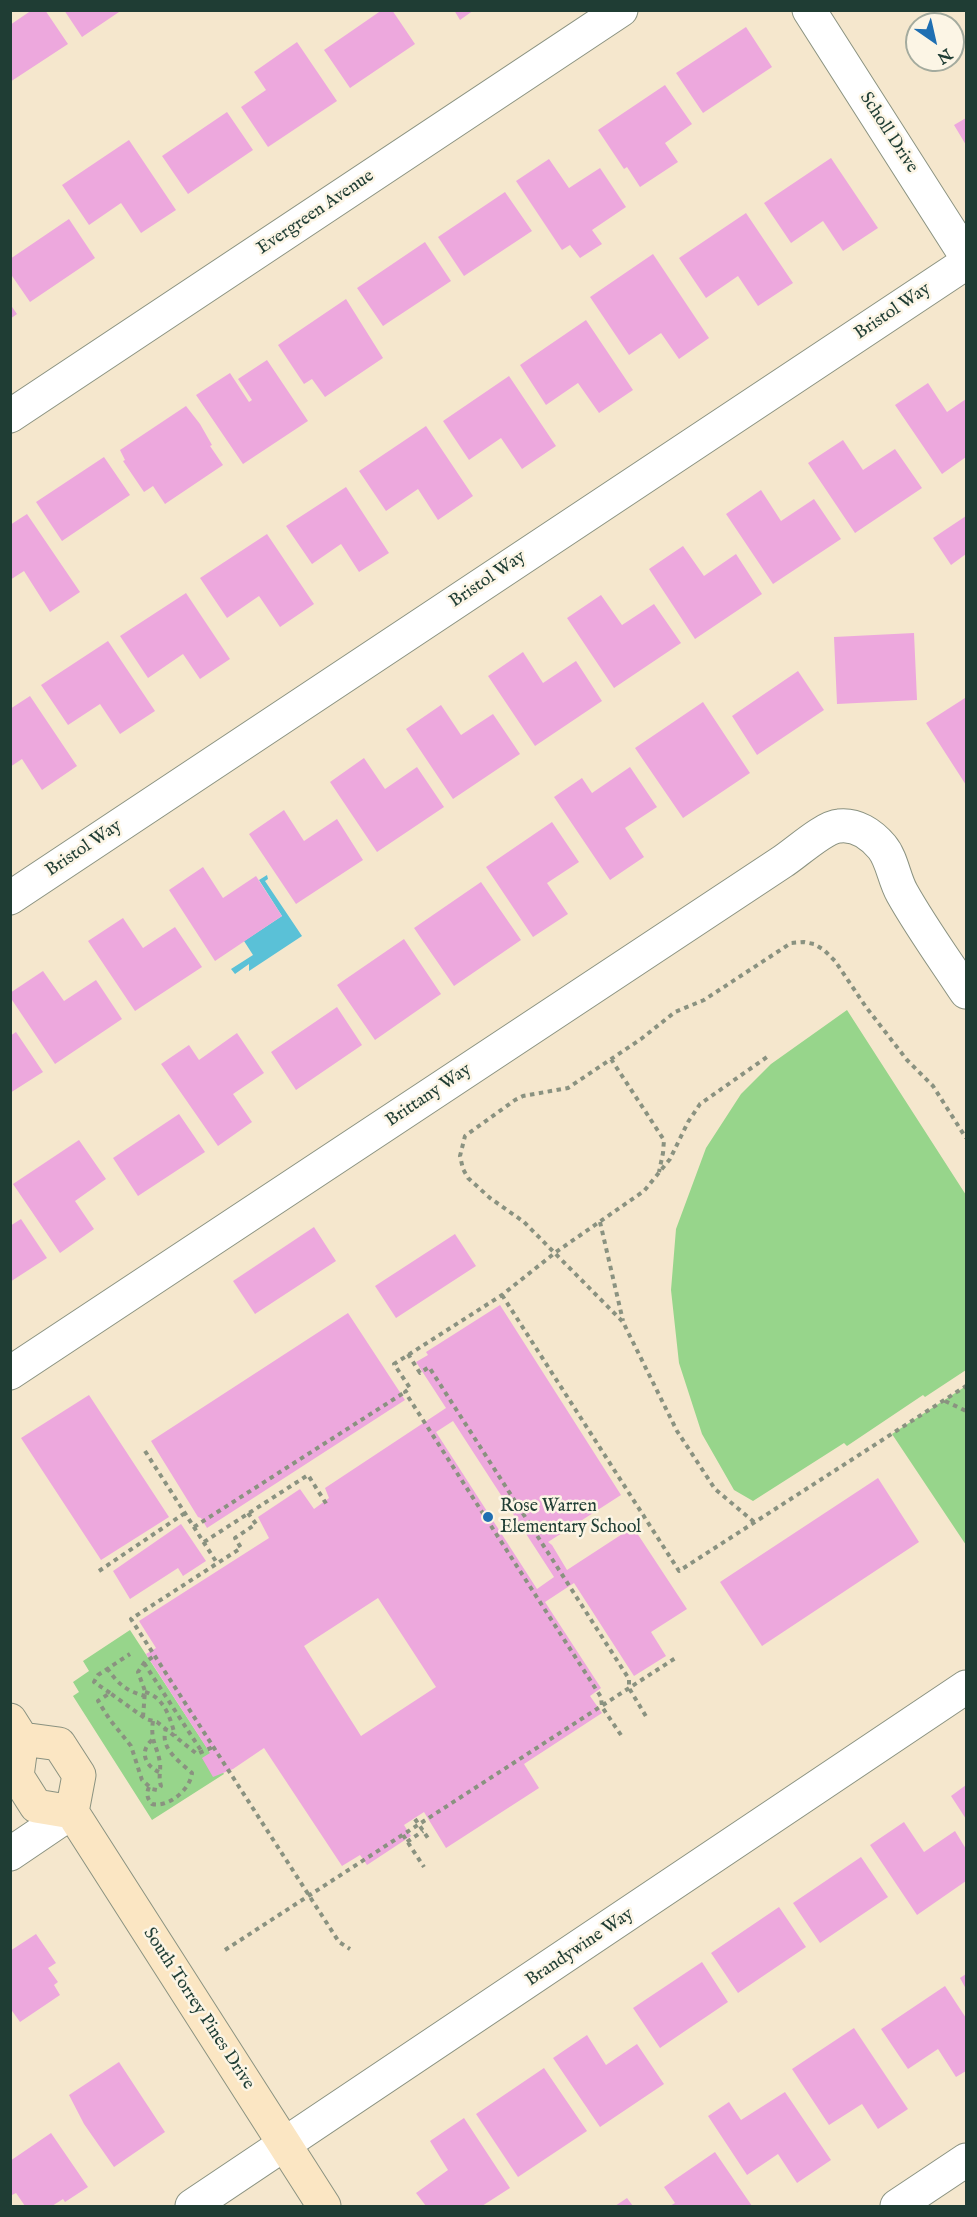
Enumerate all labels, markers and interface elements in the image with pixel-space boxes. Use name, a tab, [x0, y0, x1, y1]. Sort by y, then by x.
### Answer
north arrow	[905, 12, 965, 72]
text: N	[933, 43, 955, 67]
street label: Scholl Drive	[854, 89, 922, 177]
street label: Evergreen Avenue	[253, 166, 379, 260]
street label: Bristol Way	[851, 279, 935, 345]
street label: Bristol Way	[446, 547, 530, 613]
street label: Bristol Way	[42, 816, 126, 882]
street label: Brittany Way	[382, 1060, 476, 1132]
place label: Rose Warren Elementary School	[500, 1496, 641, 1538]
marker: Rose Warren Elementary School	[481, 1510, 495, 1524]
street label: Brandywine Way	[522, 1904, 638, 1992]
street label: South Torrey Pines Drive	[138, 1924, 258, 2094]

